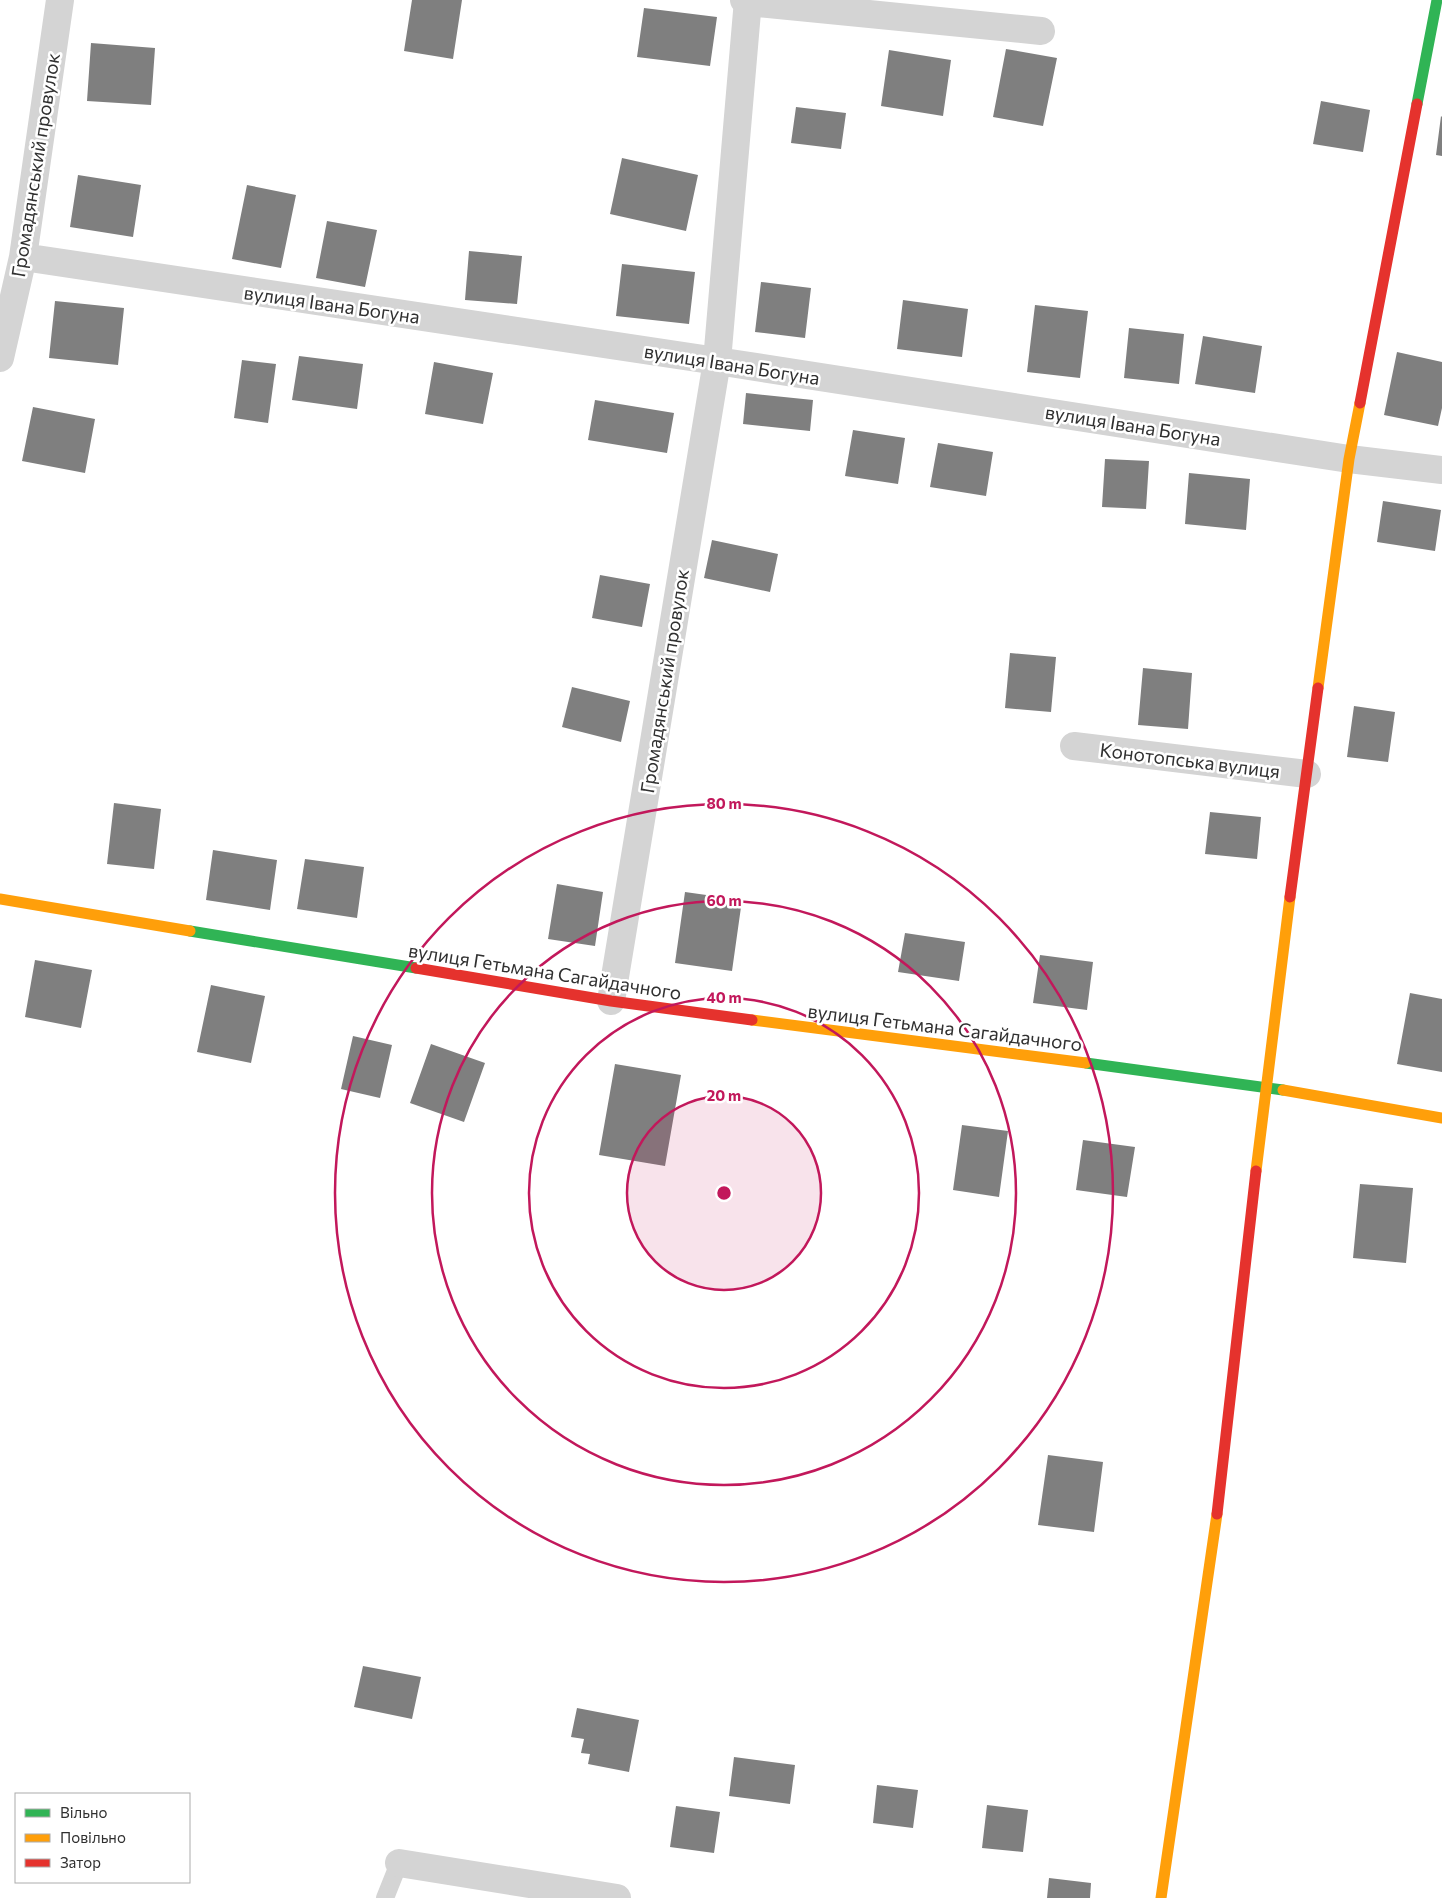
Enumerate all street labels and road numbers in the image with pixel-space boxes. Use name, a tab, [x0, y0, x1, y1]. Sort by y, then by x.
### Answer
street label: Громадянський провулок	[6, 51, 64, 279]
street label: вулиця Івана Богуна	[243, 280, 421, 328]
street label: вулиця Івана Богуна	[643, 339, 821, 389]
street label: вулиця Івана Богуна	[1044, 400, 1222, 450]
street label: Громадянський провулок	[635, 567, 693, 795]
street label: Конотопська вулиця	[1099, 738, 1281, 782]
street label: вулиця Гетьмана Сагайдачного	[407, 938, 683, 1004]
street label: вулиця Гетьмана Сагайдачного	[807, 999, 1083, 1055]

